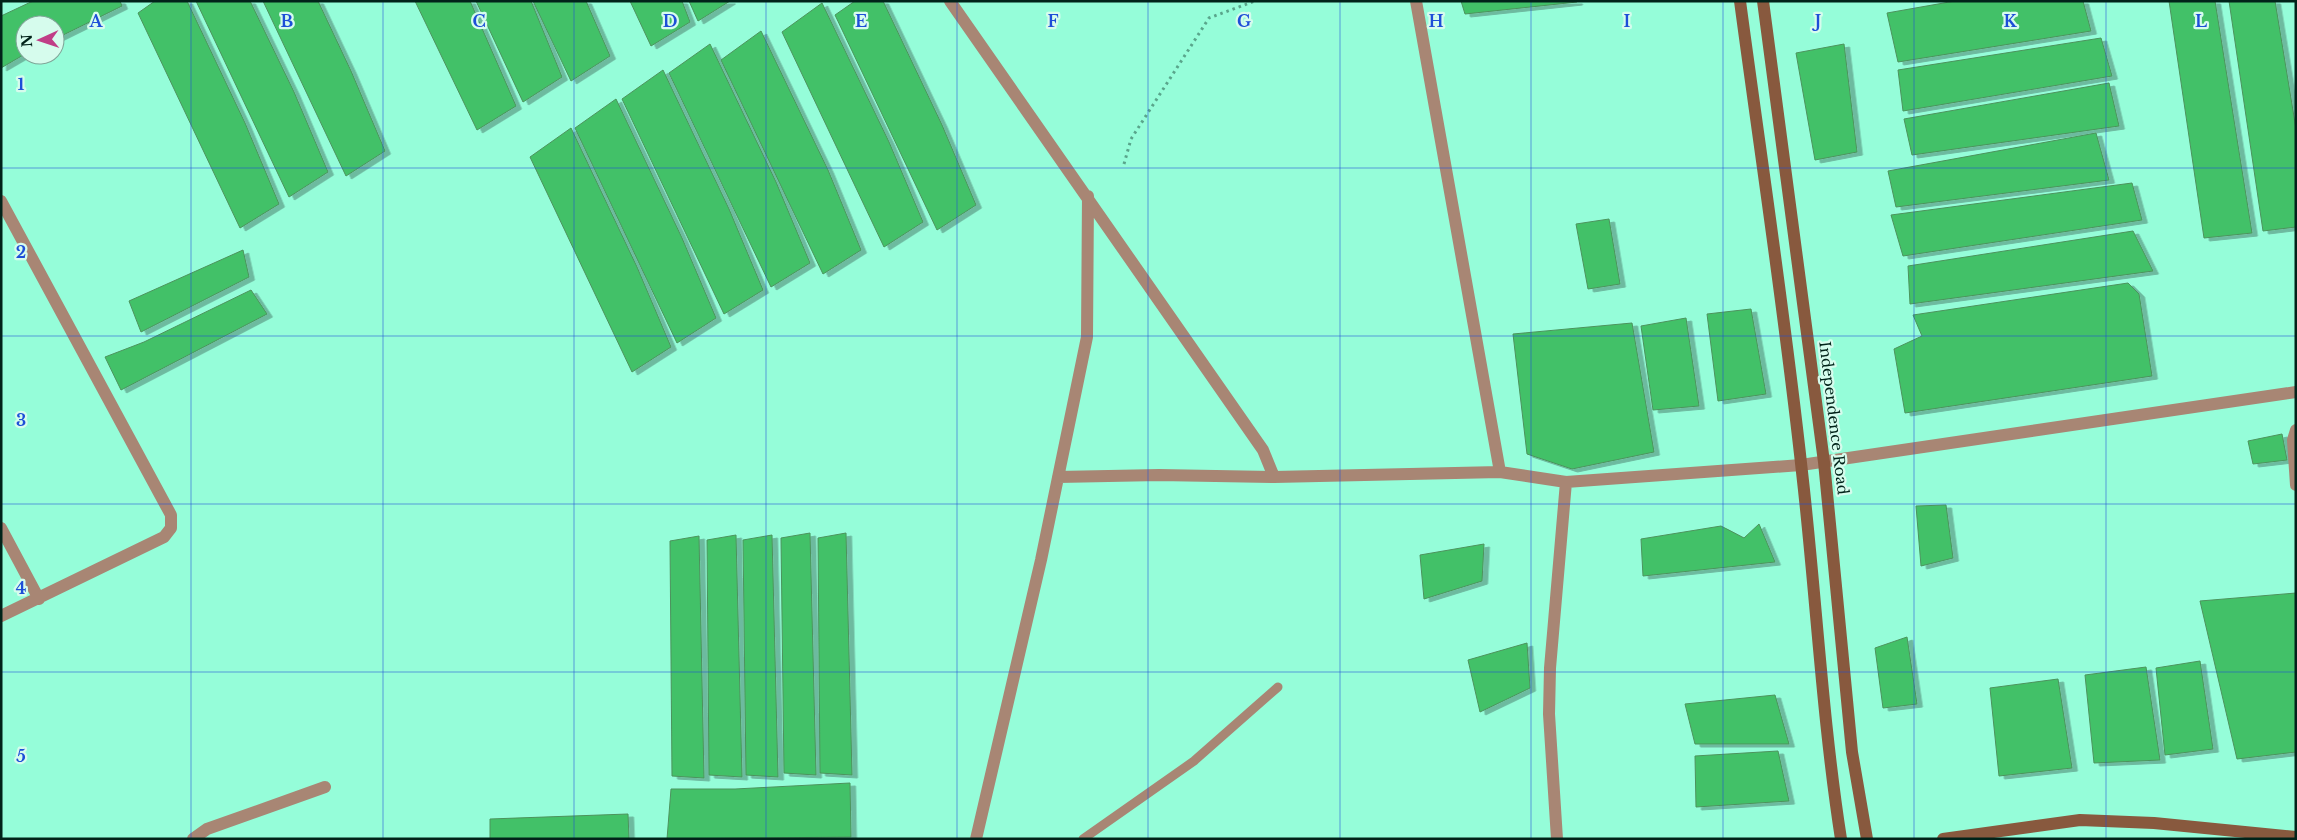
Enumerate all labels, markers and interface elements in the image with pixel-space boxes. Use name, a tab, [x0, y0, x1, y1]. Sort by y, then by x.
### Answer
text: A	[89, 11, 104, 31]
text: B	[281, 11, 294, 31]
text: C	[472, 11, 486, 31]
text: D	[663, 11, 677, 31]
text: E	[855, 11, 867, 31]
text: F	[1047, 11, 1059, 31]
text: G	[1237, 11, 1251, 31]
text: H	[1428, 11, 1444, 31]
text: I	[1624, 11, 1631, 31]
text: J	[1812, 11, 1821, 31]
text: K	[2003, 11, 2017, 31]
text: L	[2195, 11, 2207, 31]
north arrow	[15, 15, 65, 65]
text: N	[18, 34, 36, 48]
text: 1	[18, 74, 25, 94]
text: 2	[16, 242, 26, 262]
street label: Independence Road	[1815, 340, 1853, 496]
text: 3	[16, 410, 26, 430]
text: 4	[16, 578, 26, 598]
text: 5	[16, 746, 26, 766]

